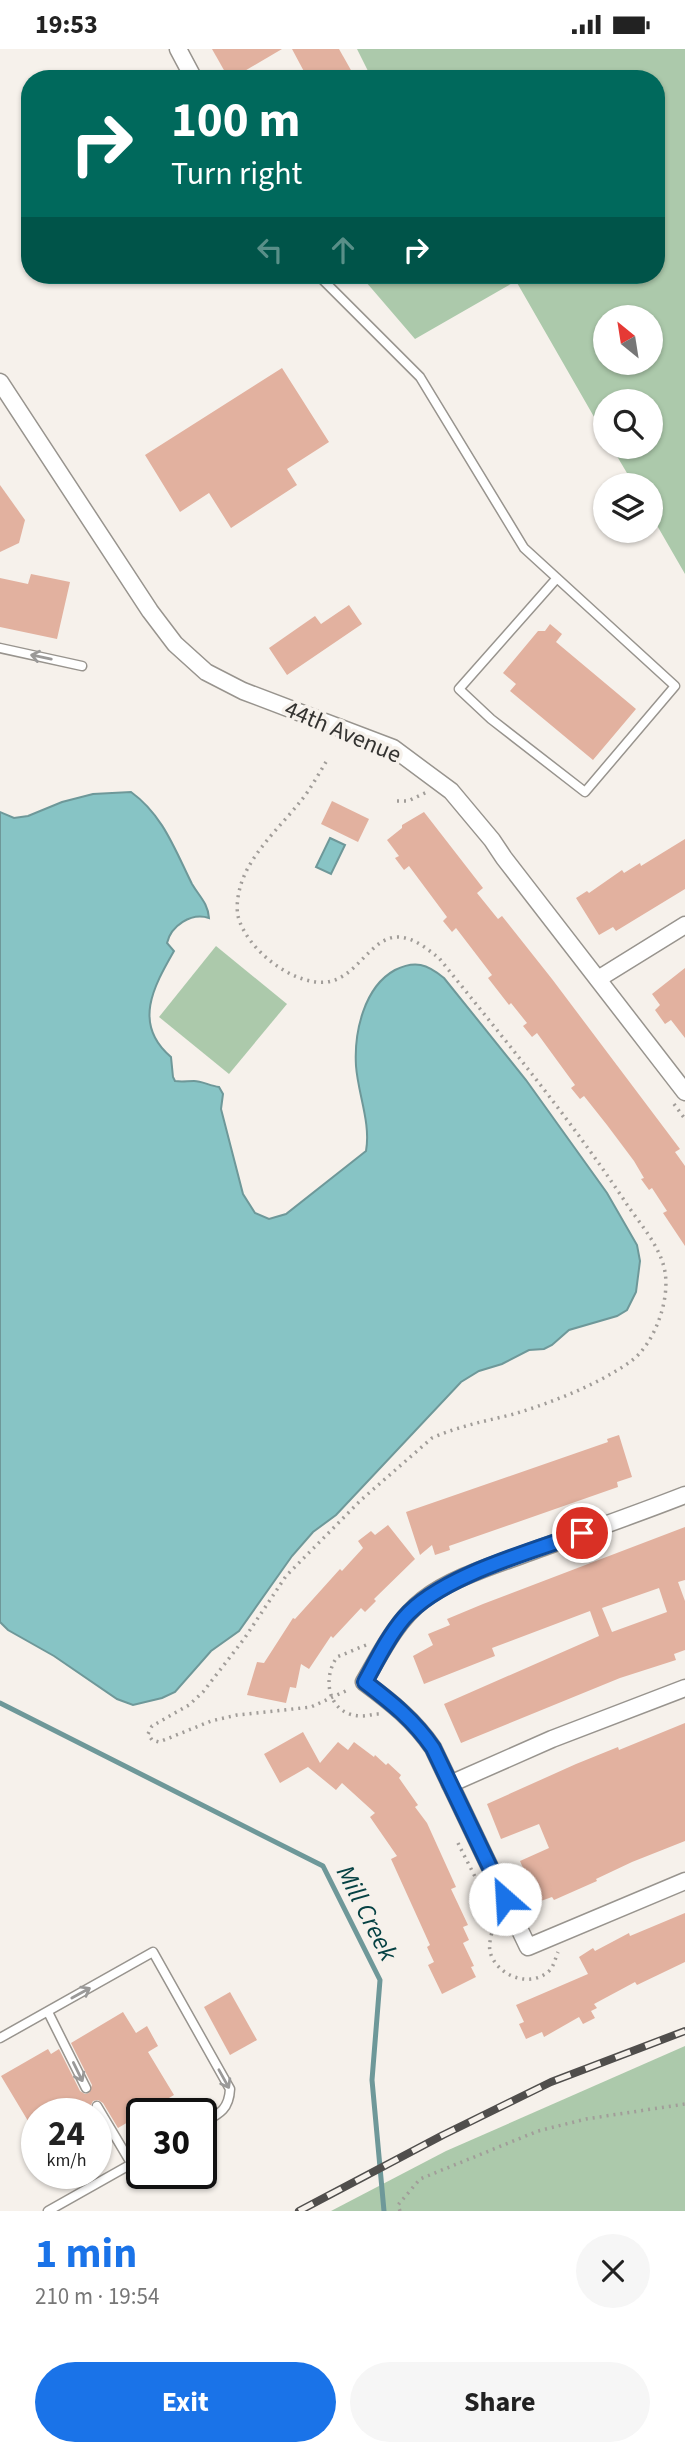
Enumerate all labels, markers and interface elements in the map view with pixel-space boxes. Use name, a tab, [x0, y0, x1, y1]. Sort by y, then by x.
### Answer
text: 19:53	[35, 6, 98, 43]
text: 100 m	[171, 86, 300, 156]
icon: right	[56, 98, 147, 189]
text: Turn right	[171, 151, 302, 197]
icon: left	[251, 231, 289, 269]
icon: ahead	[324, 231, 362, 269]
icon: right	[397, 231, 435, 269]
north arrow	[593, 305, 663, 375]
map controls	[593, 305, 663, 543]
button: search	[593, 389, 663, 459]
button: layers	[593, 473, 663, 543]
one-way arrow	[30, 649, 53, 663]
street label: 44th Avenue	[279, 692, 407, 772]
pin	[552, 1503, 612, 1563]
icon: arrive	[563, 1514, 601, 1552]
water label: Mill Creek	[327, 1859, 407, 1968]
position arrow	[468, 1862, 542, 1936]
one-way arrow	[70, 1986, 91, 1999]
one-way arrow	[71, 2061, 85, 2082]
one-way arrow	[217, 2068, 231, 2088]
speed limit sign: 30	[126, 2098, 217, 2189]
text: 24	[48, 2109, 85, 2159]
text: km/h	[47, 2148, 86, 2173]
text: 1 min	[35, 2224, 137, 2284]
button: close	[576, 2234, 650, 2308]
text: 210 m · 19:54	[35, 2280, 159, 2313]
button: Exit	[35, 2362, 336, 2442]
button: Share	[350, 2362, 650, 2442]

